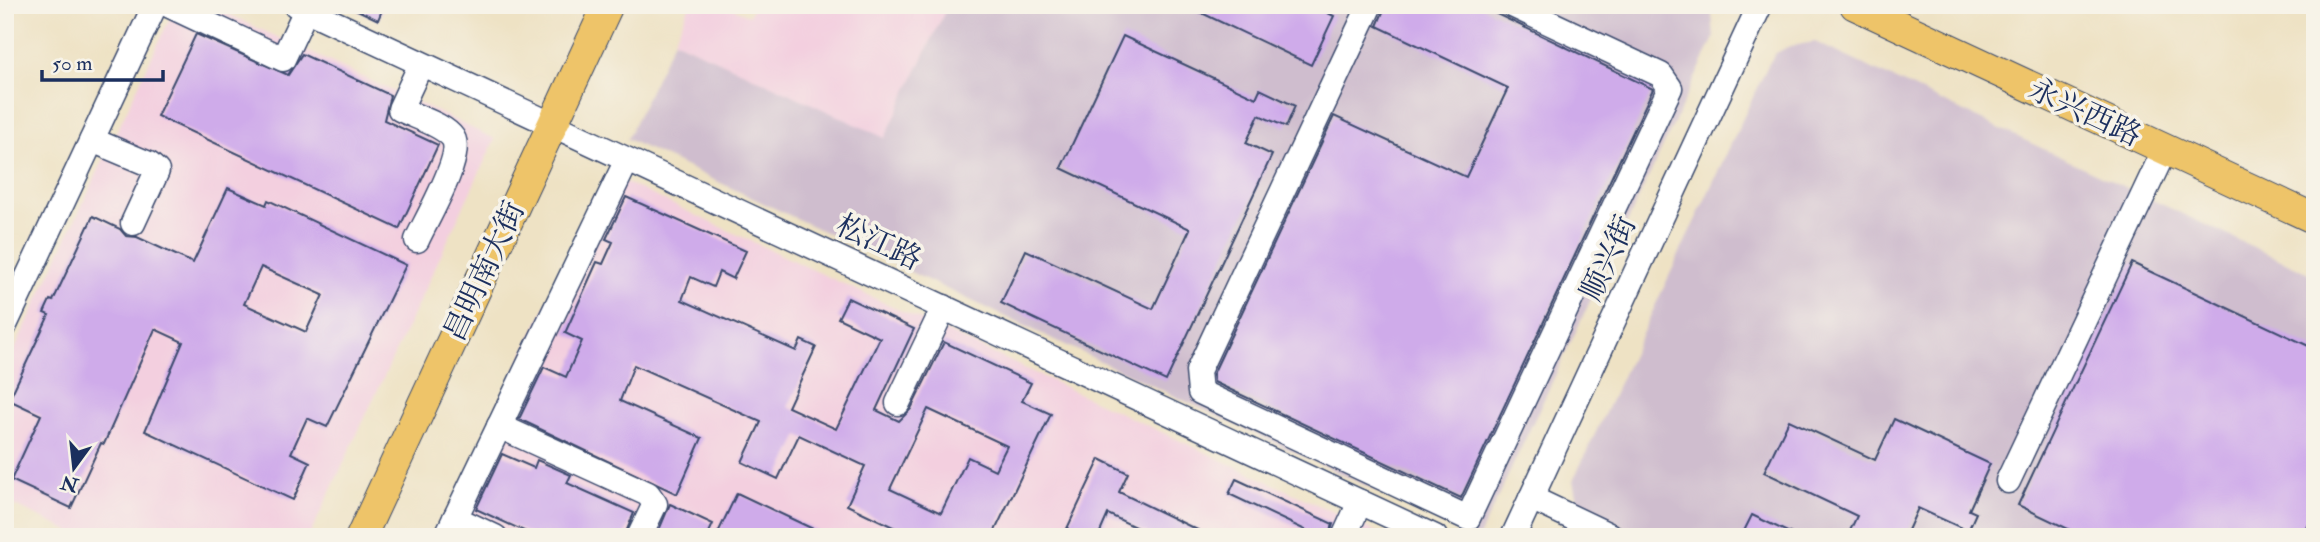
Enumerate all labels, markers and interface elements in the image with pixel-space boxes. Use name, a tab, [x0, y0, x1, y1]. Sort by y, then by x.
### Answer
scale bar	[42, 38, 163, 82]
text: 50 m	[52, 50, 93, 77]
street label: 永兴西路	[2023, 70, 2147, 155]
street label: 昌明南大街	[436, 195, 533, 347]
street label: 松江路	[830, 207, 927, 278]
street label: 顺兴街	[1573, 210, 1644, 307]
north arrow	[38, 434, 108, 504]
text: N	[58, 469, 82, 498]

